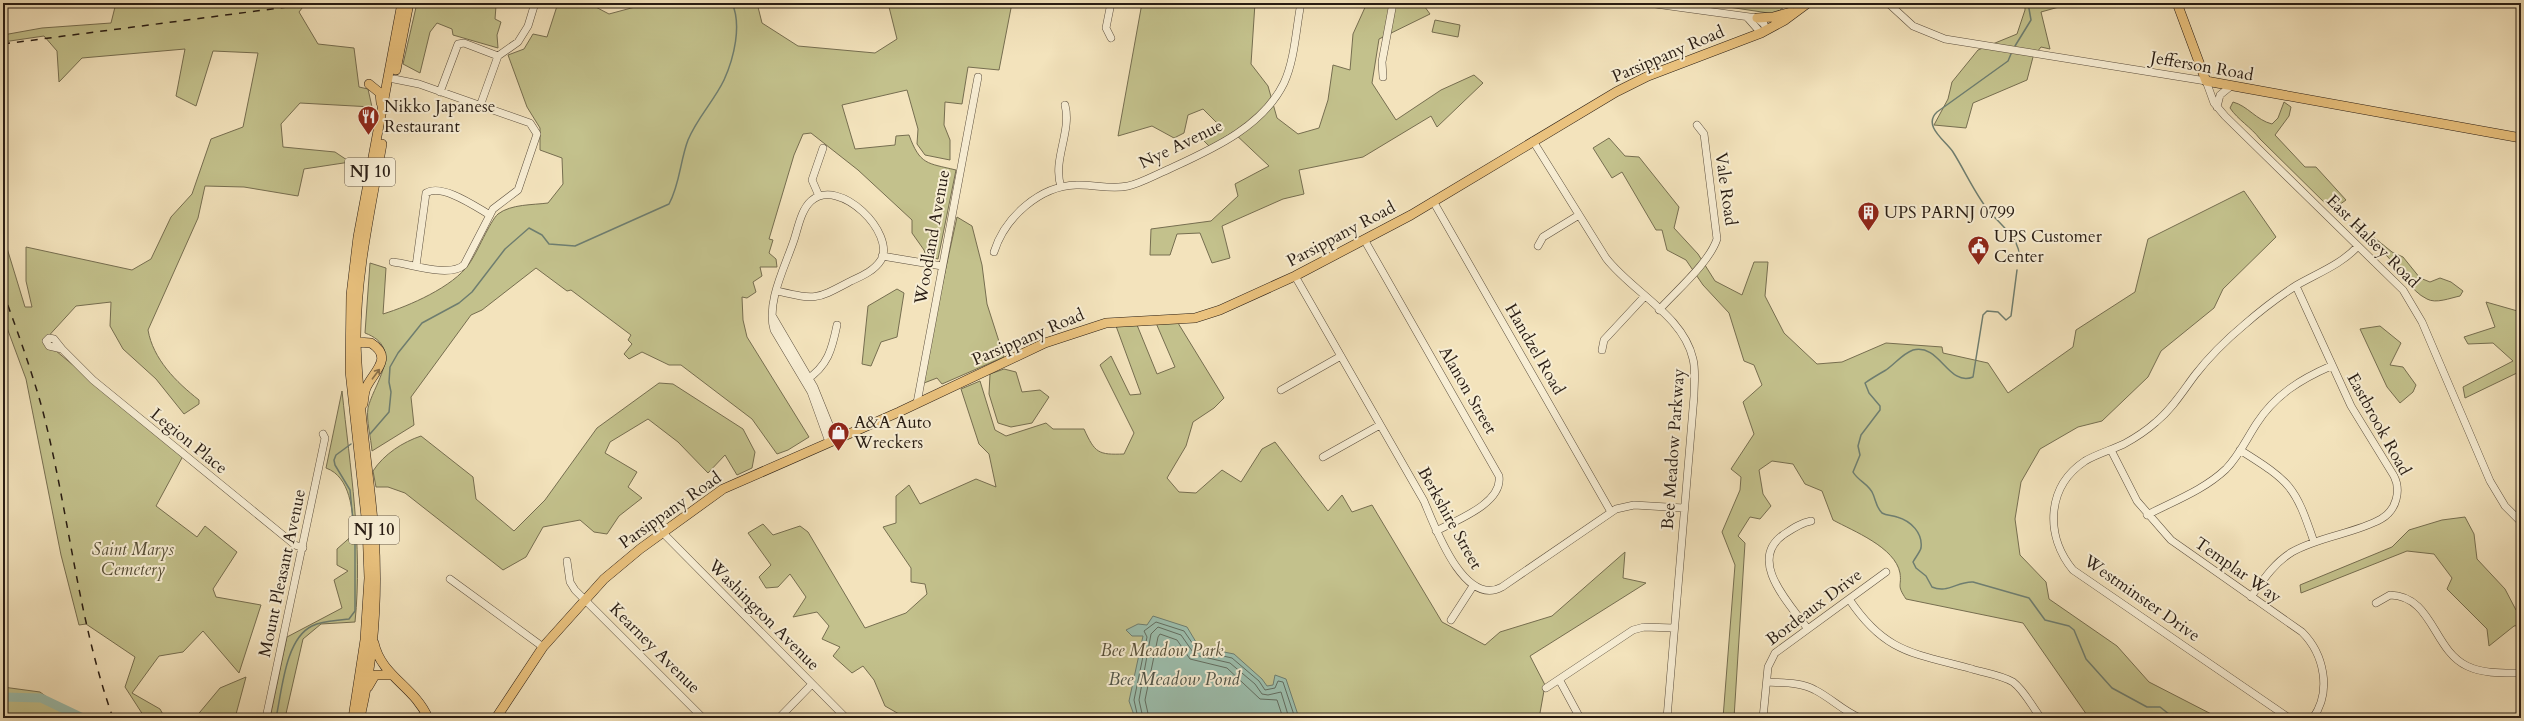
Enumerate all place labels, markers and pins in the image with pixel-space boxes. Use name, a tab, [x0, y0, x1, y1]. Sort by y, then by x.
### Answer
place label: Nikko Japanese Restaurant	[384, 95, 496, 138]
restaurant icon: Nikko Japanese Restaurant	[355, 103, 381, 136]
building icon: UPS PARNJ 0799	[1856, 199, 1882, 232]
place label: UPS PARNJ 0799	[1884, 201, 2015, 224]
place label: UPS Customer Center	[1994, 225, 2103, 268]
public building icon: UPS Customer Center	[1966, 233, 1992, 266]
place label: A&A Auto Wreckers	[853, 411, 931, 454]
shop icon: A&A Auto Wreckers	[826, 419, 852, 452]

